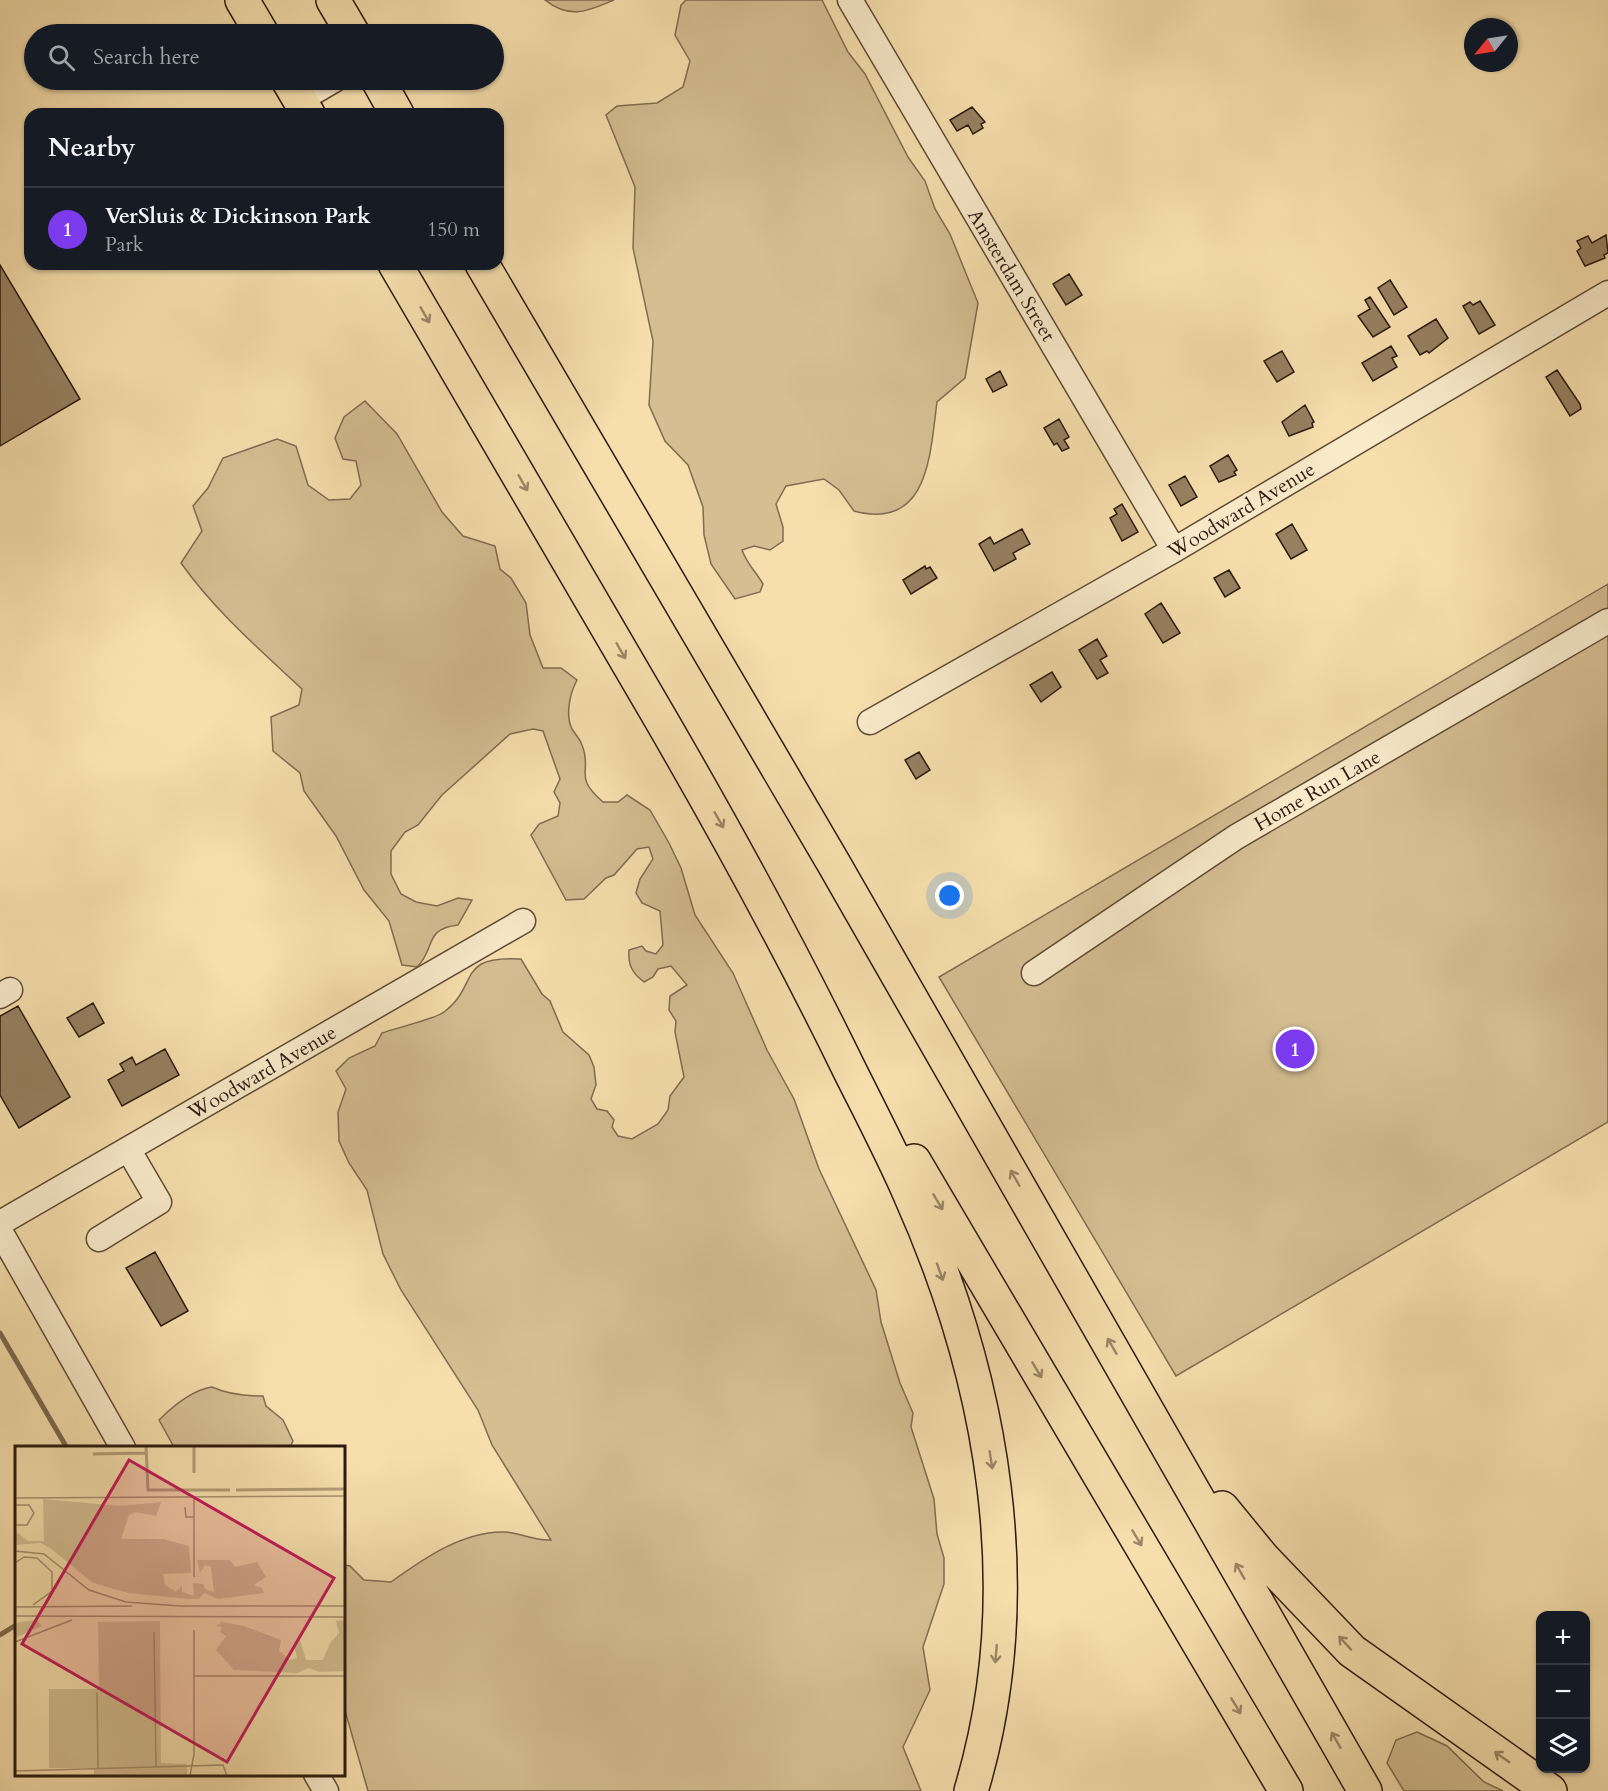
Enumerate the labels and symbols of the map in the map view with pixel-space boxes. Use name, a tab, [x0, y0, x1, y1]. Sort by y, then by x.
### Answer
north arrow	[1464, 18, 1518, 72]
street label: Amsterdam Street	[961, 204, 1062, 347]
one-way arrow	[419, 306, 431, 323]
street label: Woodward Avenue	[1162, 456, 1320, 566]
one-way arrow	[517, 474, 529, 491]
one-way arrow	[616, 642, 627, 660]
street label: Home Run Lane	[1249, 743, 1385, 838]
one-way arrow	[713, 811, 725, 828]
your location	[935, 881, 964, 910]
street label: Woodward Avenue	[182, 1019, 341, 1126]
pin: 1	[1276, 1026, 1314, 1072]
one-way arrow	[1008, 1169, 1020, 1186]
one-way arrow	[933, 1193, 945, 1210]
one-way arrow	[935, 1262, 946, 1281]
one-way arrow	[1106, 1338, 1117, 1356]
one-way arrow	[1032, 1361, 1044, 1378]
inset map	[15, 1446, 345, 1776]
one-way arrow	[985, 1449, 996, 1469]
one-way arrow	[1131, 1529, 1143, 1546]
one-way arrow	[1234, 1562, 1245, 1580]
one-way arrow	[1338, 1636, 1352, 1651]
one-way arrow	[991, 1643, 1002, 1663]
one-way arrow	[1230, 1697, 1242, 1714]
one-way arrow	[1330, 1732, 1342, 1749]
one-way arrow	[1495, 1751, 1511, 1763]

